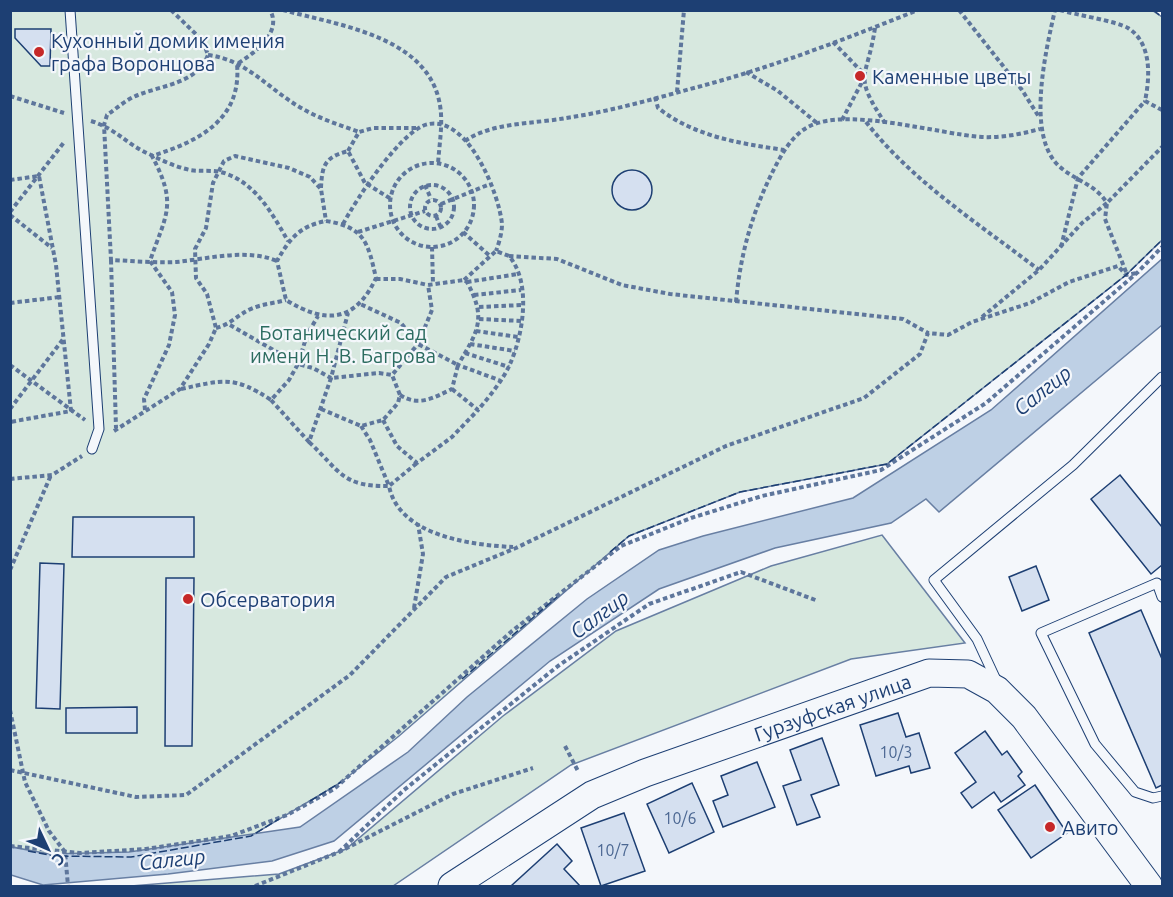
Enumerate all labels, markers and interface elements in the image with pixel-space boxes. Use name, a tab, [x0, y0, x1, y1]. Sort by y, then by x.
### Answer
place label: Кухонный домик имения графа Воронцова	[51, 29, 285, 75]
marker: Кухонный домик имения графа Воронцова	[32, 45, 46, 59]
place label: Каменные цветы	[872, 65, 1031, 88]
marker: Каменные цветы	[853, 69, 867, 83]
park label: Ботанический сад имени Н. В. Багрова	[250, 321, 436, 367]
water label: Салгир	[1008, 360, 1076, 420]
water label: Салгир	[565, 585, 633, 643]
place label: Обсерватория	[200, 588, 335, 611]
marker: Обсерватория	[181, 592, 195, 606]
street label: Гурзуфская улица	[751, 669, 914, 745]
house number: 10/3	[880, 743, 912, 761]
house number: 10/6	[664, 809, 696, 827]
place label: Авито	[1062, 816, 1118, 839]
north arrow	[18, 819, 78, 879]
marker: Авито	[1043, 820, 1057, 834]
house number: 10/7	[597, 841, 629, 859]
water label: Салгир	[138, 844, 206, 874]
text: С	[49, 849, 69, 869]

